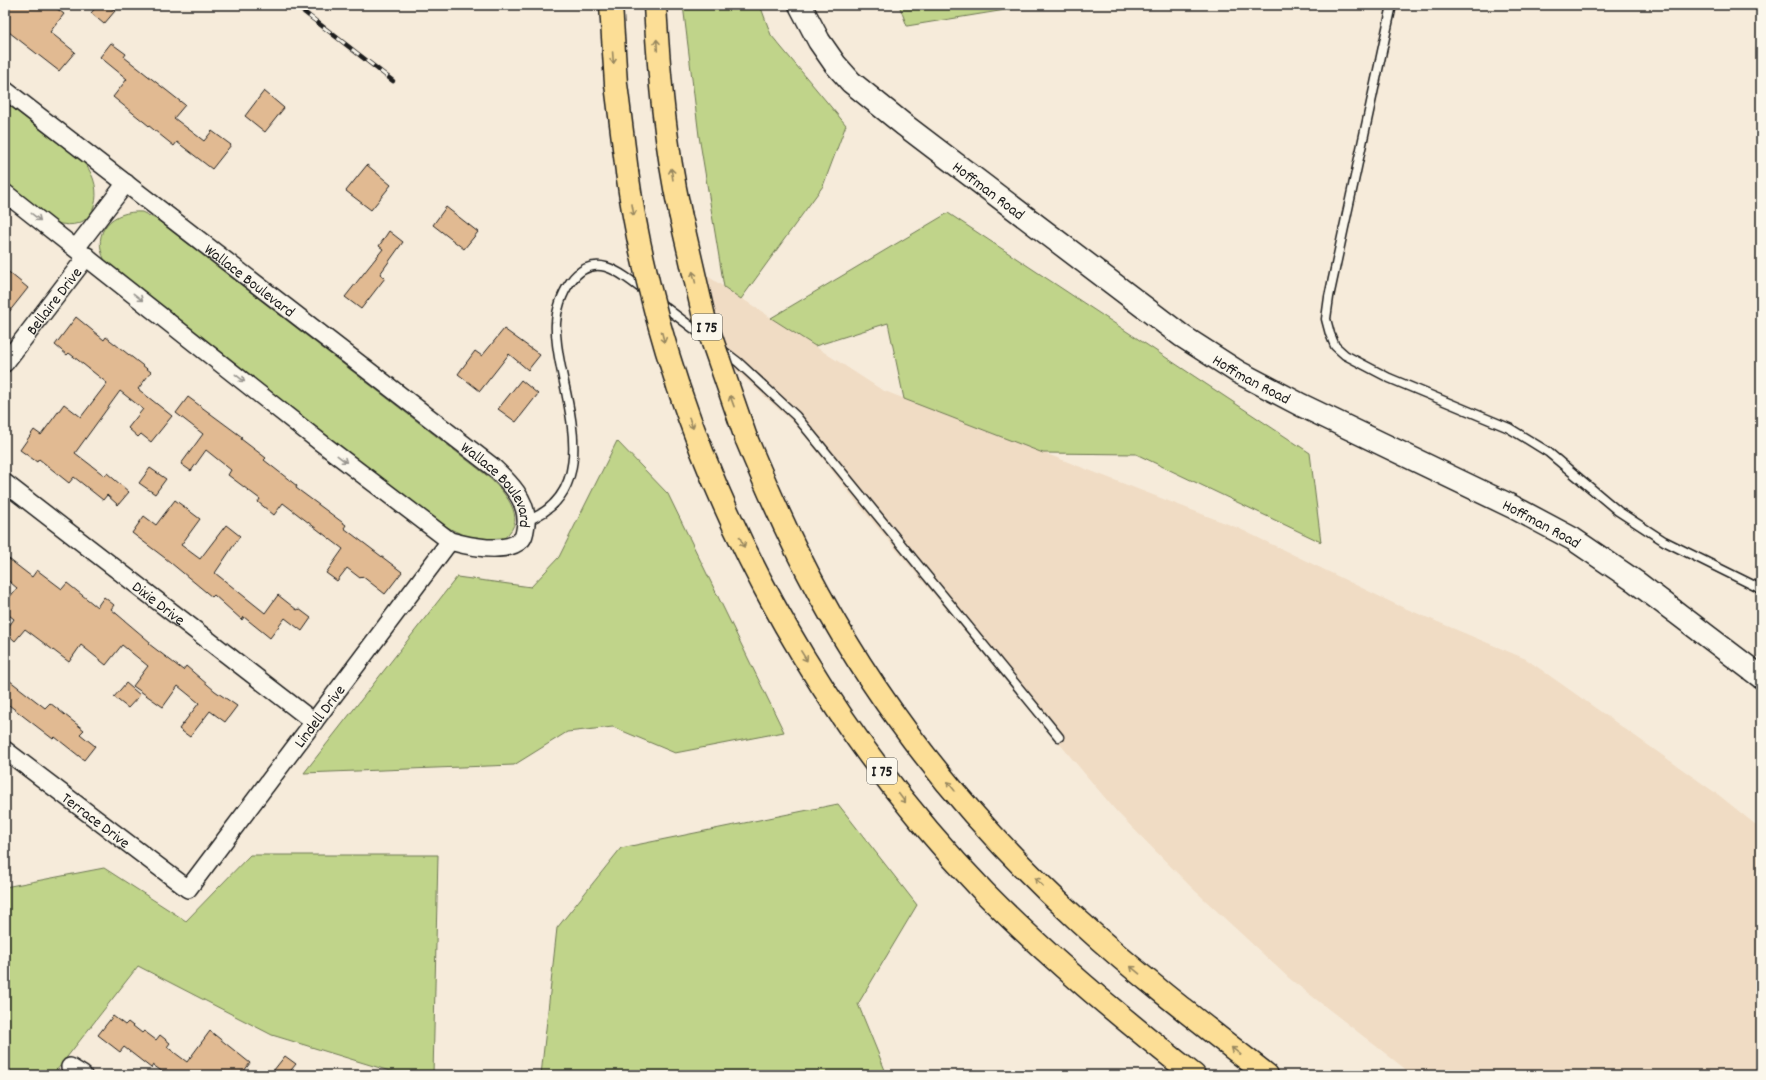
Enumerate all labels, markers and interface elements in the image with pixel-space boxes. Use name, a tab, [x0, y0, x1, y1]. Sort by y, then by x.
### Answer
one-way arrow	[654, 39, 661, 52]
one-way arrow	[610, 51, 617, 64]
street label: Hoffman Road	[947, 156, 1029, 227]
one-way arrow	[668, 168, 676, 181]
one-way arrow	[630, 203, 638, 216]
one-way arrow	[30, 213, 41, 221]
street label: Wallace Boulevard	[199, 239, 299, 324]
street label: Bellaire Drive	[22, 263, 89, 341]
one-way arrow	[689, 271, 697, 284]
one-way arrow	[133, 293, 144, 302]
road number: I 75	[692, 314, 722, 340]
one-way arrow	[660, 330, 667, 343]
street label: Hoffman Road	[1207, 350, 1294, 411]
one-way arrow	[235, 374, 246, 383]
one-way arrow	[728, 396, 736, 408]
one-way arrow	[688, 416, 696, 428]
street label: Wallace Boulevard	[455, 437, 535, 528]
one-way arrow	[337, 454, 348, 463]
street label: Hoffman Road	[1498, 495, 1585, 555]
one-way arrow	[739, 536, 746, 548]
street label: Dixie Drive	[126, 576, 189, 632]
one-way arrow	[800, 650, 808, 661]
street label: Lindell Drive	[289, 681, 352, 753]
road number: I 75	[867, 758, 897, 784]
one-way arrow	[947, 781, 955, 792]
street label: Terrace Drive	[56, 788, 134, 855]
one-way arrow	[898, 792, 906, 803]
one-way arrow	[1034, 877, 1044, 887]
one-way arrow	[1130, 965, 1140, 974]
one-way arrow	[1231, 1047, 1242, 1055]

